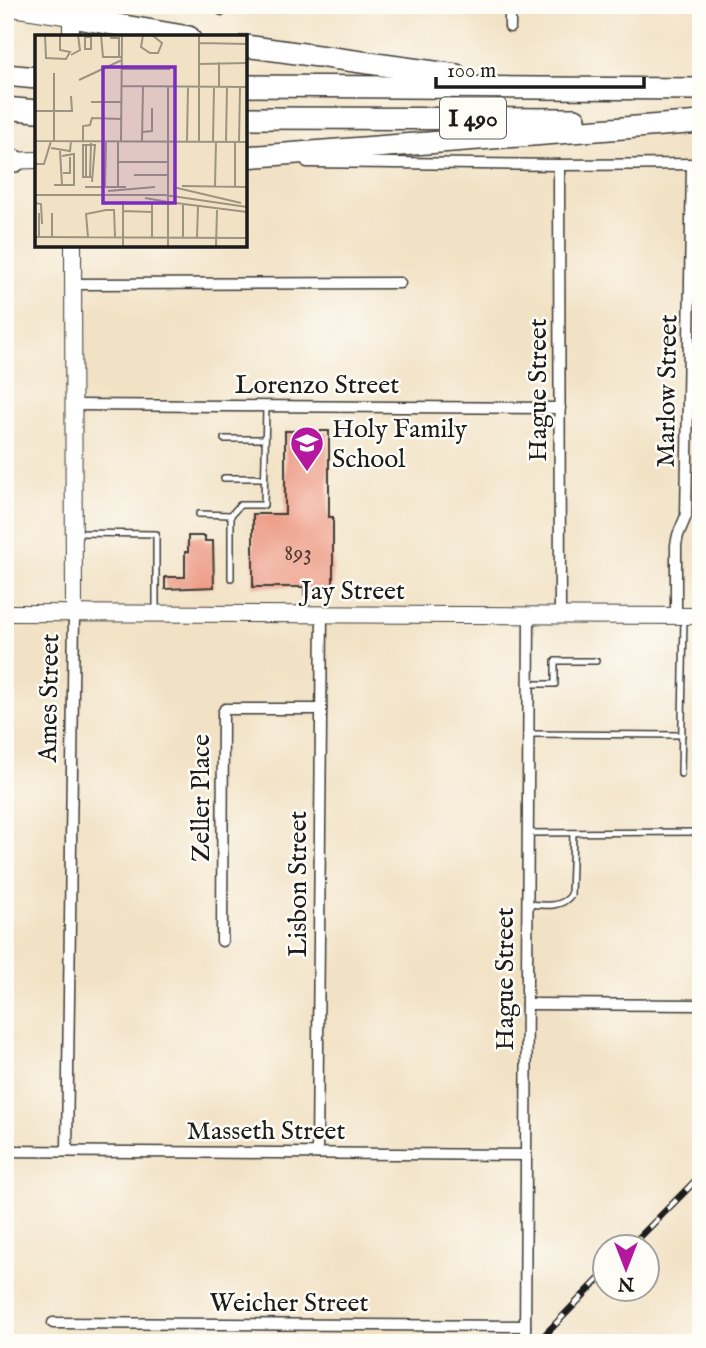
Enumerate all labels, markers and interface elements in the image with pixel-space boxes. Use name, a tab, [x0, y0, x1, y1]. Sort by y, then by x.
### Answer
inset map	[35, 35, 247, 247]
scale bar	[436, 46, 645, 90]
text: 100 m	[447, 58, 496, 85]
road number: I 490	[440, 98, 506, 138]
street label: Marlow Street	[650, 314, 685, 468]
street label: Hague Street	[522, 318, 555, 462]
street label: Lorenzo Street	[235, 369, 399, 402]
place label: Holy Family School	[332, 413, 467, 476]
school or university icon: Holy Family School	[288, 424, 326, 473]
house number: 893	[284, 539, 312, 568]
street label: Jay Street	[298, 575, 405, 608]
street label: Ames Street	[32, 633, 67, 764]
street label: Zeller Place	[185, 734, 218, 862]
street label: Lisbon Street	[282, 811, 315, 957]
street label: Hague Street	[489, 907, 522, 1051]
street label: Masseth Street	[187, 1115, 346, 1148]
north arrow	[590, 1232, 660, 1302]
text: N	[617, 1271, 635, 1295]
street label: Weicher Street	[210, 1287, 369, 1320]

